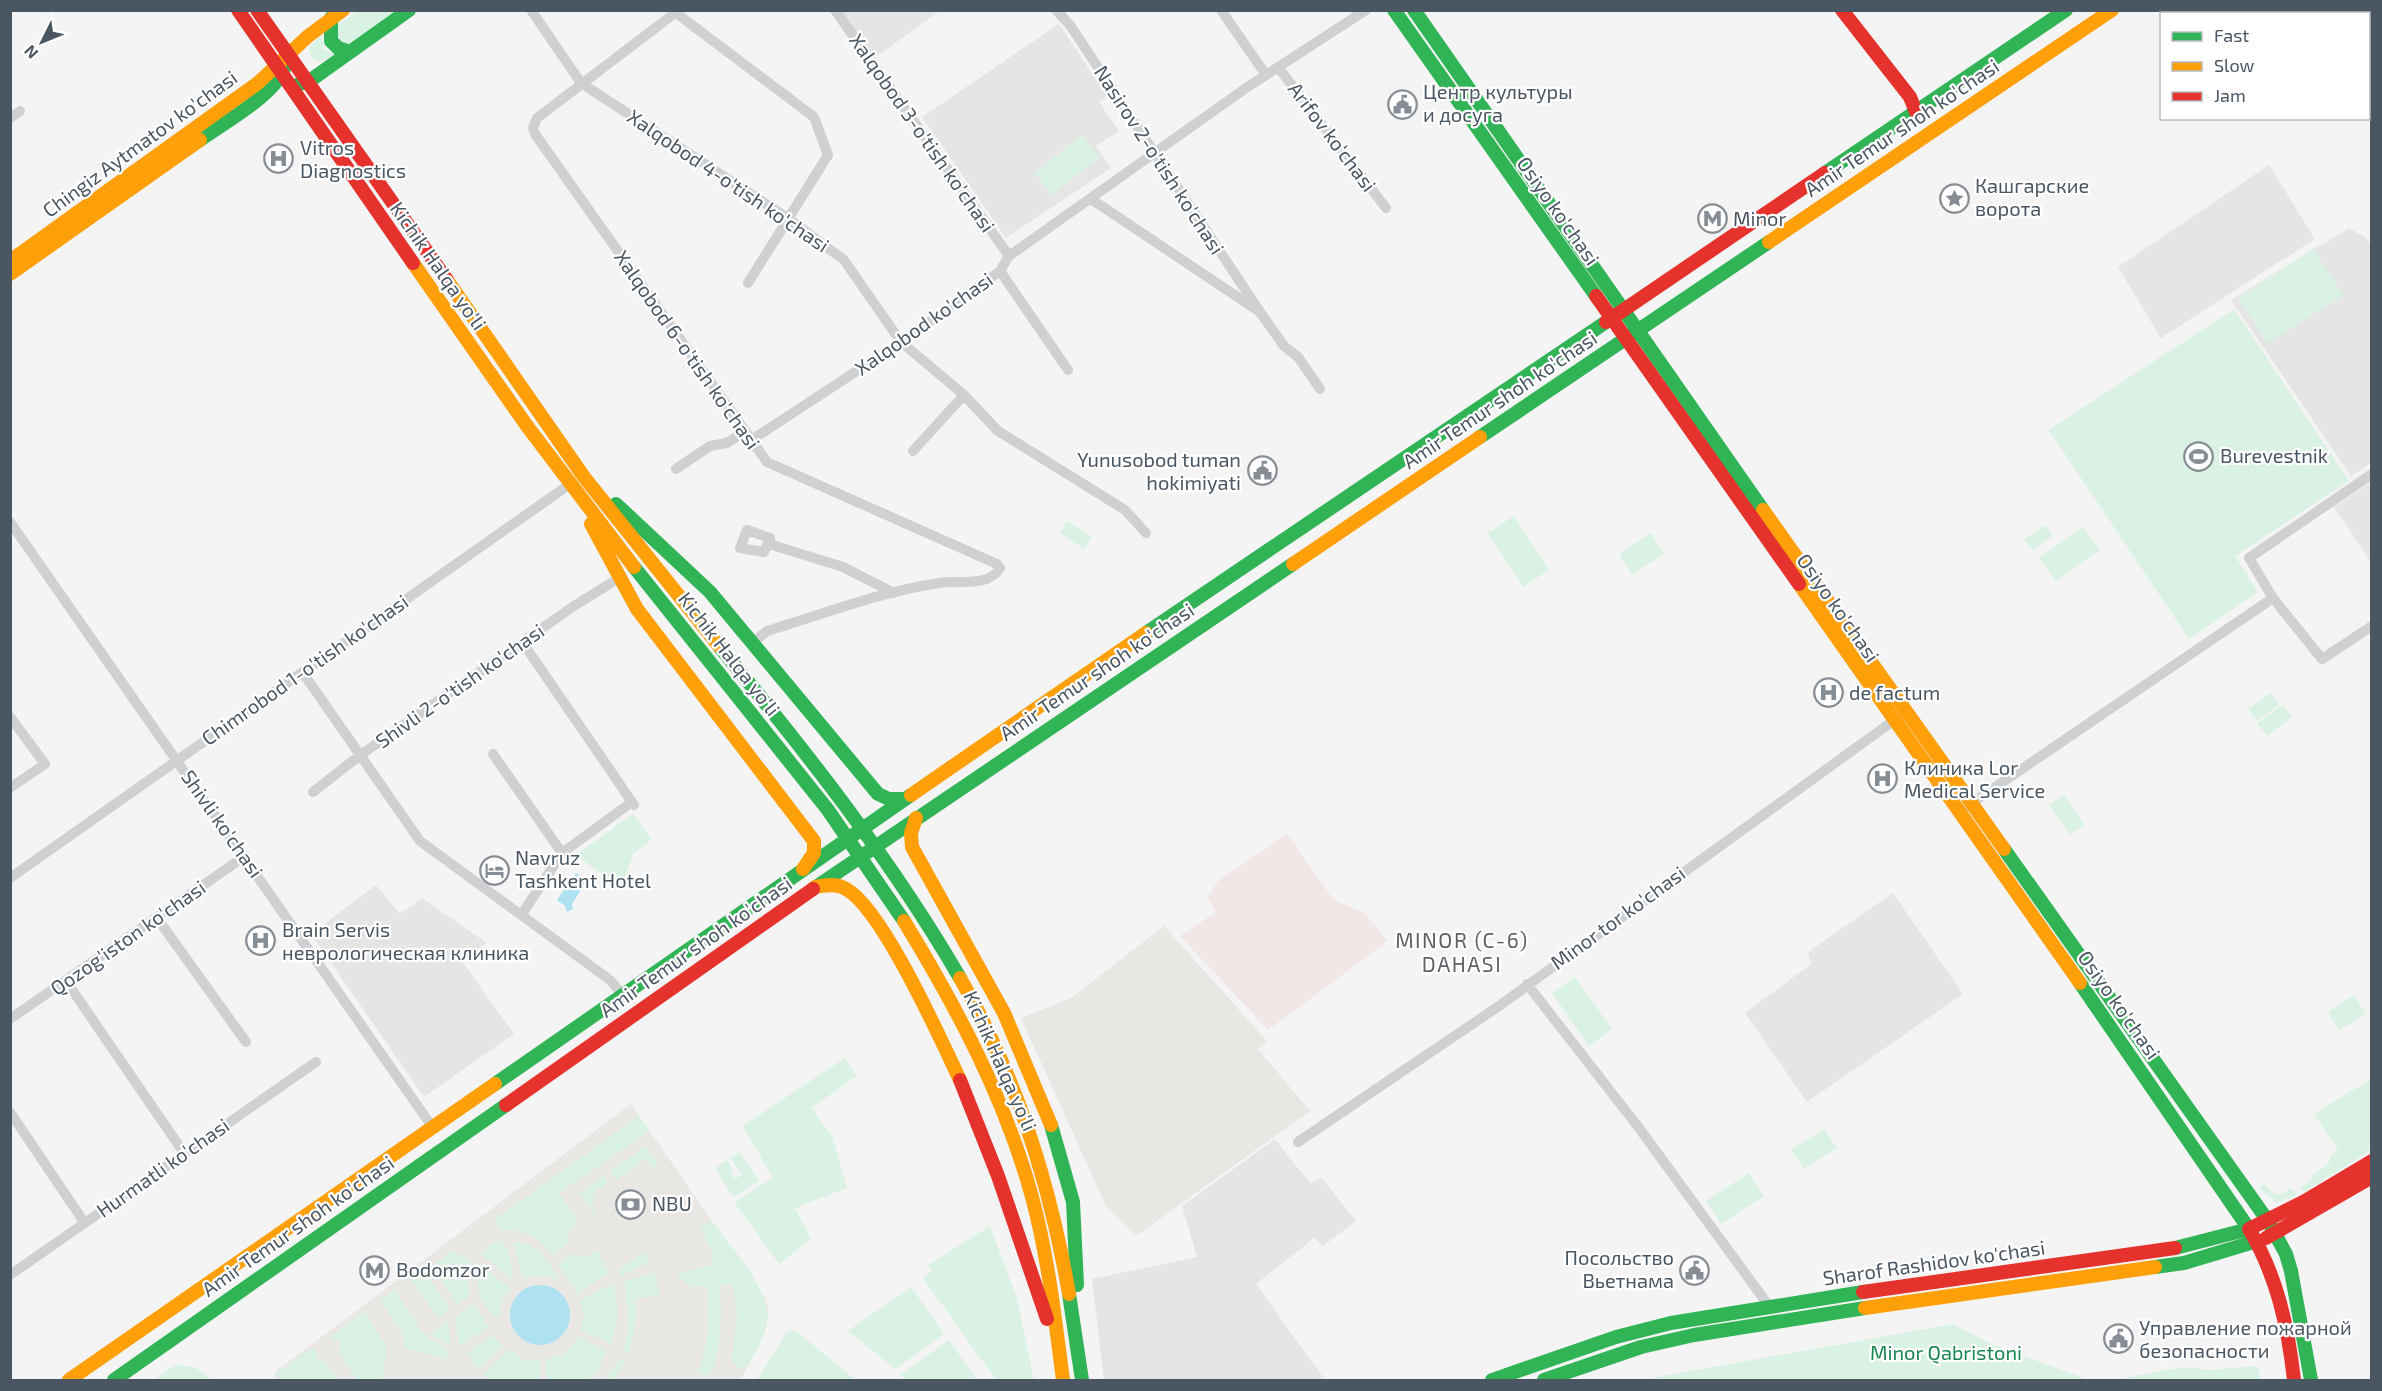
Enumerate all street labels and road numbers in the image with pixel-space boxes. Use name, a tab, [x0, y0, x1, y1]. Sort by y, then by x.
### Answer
street label: Xalqobod 3-o'tish ko'chasi	[845, 29, 1001, 236]
street label: Amir Temur shoh ko'chasi	[1800, 53, 2003, 201]
street label: Nasirov 2-o'tish ko'chasi	[1090, 61, 1230, 258]
street label: Chingiz Aytmatov ko'chasi	[38, 65, 241, 222]
street label: Arifov ko‘chasi	[1284, 77, 1382, 196]
street label: Xalqobod 4-o'tish ko'chasi	[623, 104, 834, 257]
street label: Osiyo ko'chasi	[1513, 152, 1605, 269]
street label: Kichik Halqa yo'li	[386, 197, 492, 334]
street label: Xalqobod 6-o'tish ko'chasi	[610, 245, 766, 453]
street label: Xalqobod ko'chasi	[850, 267, 997, 380]
street label: Amir Temur shoh ko'chasi	[1398, 325, 1601, 473]
street label: Osiyo ko'chasi	[1793, 549, 1885, 666]
street label: Kichik Halqa yo'li	[674, 587, 786, 720]
street label: Chimrobod 1-o'tish ko'chasi	[197, 589, 412, 750]
street label: Amir Temur shoh ko'chasi	[995, 597, 1198, 745]
street label: Shivli 2-o'tish ko'chasi	[371, 618, 548, 752]
street label: Shivli ko'chasi	[177, 765, 269, 882]
street label: Minor tor ko'chasi	[1545, 860, 1689, 974]
street label: Amir Temur shoh ko'chasi	[595, 871, 796, 1022]
street label: Qozog'iston ko'chasi	[45, 875, 210, 1000]
street label: Osiyo ko'chasi	[2074, 946, 2166, 1063]
street label: Kichik Halqa yo'li	[959, 987, 1043, 1134]
street label: Hurmatli ko'chasi	[91, 1112, 233, 1222]
street label: Amir Temur shoh ko'chasi	[197, 1150, 398, 1301]
street label: Sharof Rashidov ko'chasi	[1821, 1235, 2047, 1289]

